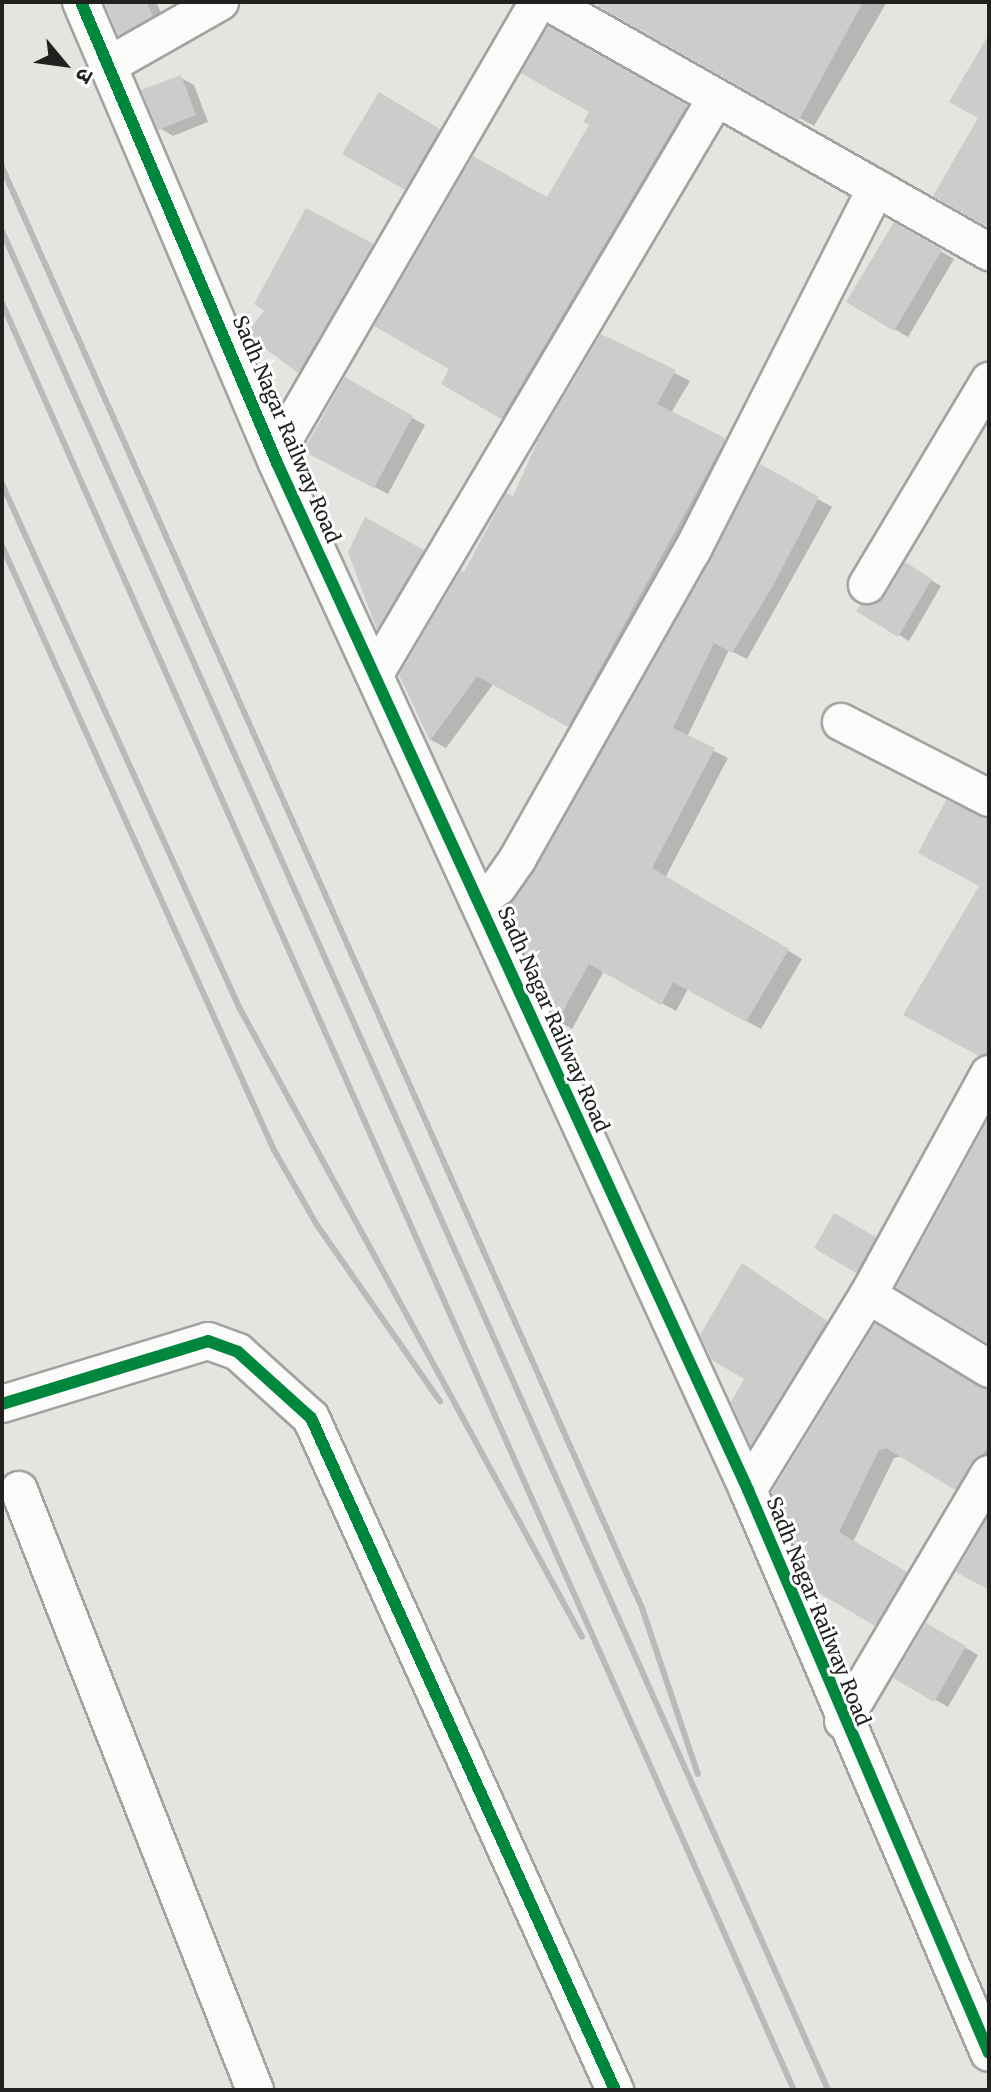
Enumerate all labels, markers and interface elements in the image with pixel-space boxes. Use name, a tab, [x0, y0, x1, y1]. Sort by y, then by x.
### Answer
north arrow	[24, 24, 104, 104]
text: उ	[70, 63, 100, 88]
street label: Sadh Nagar Railway Road	[228, 312, 346, 546]
street label: Sadh Nagar Railway Road	[493, 902, 615, 1136]
street label: Sadh Nagar Railway Road	[762, 1493, 876, 1729]

